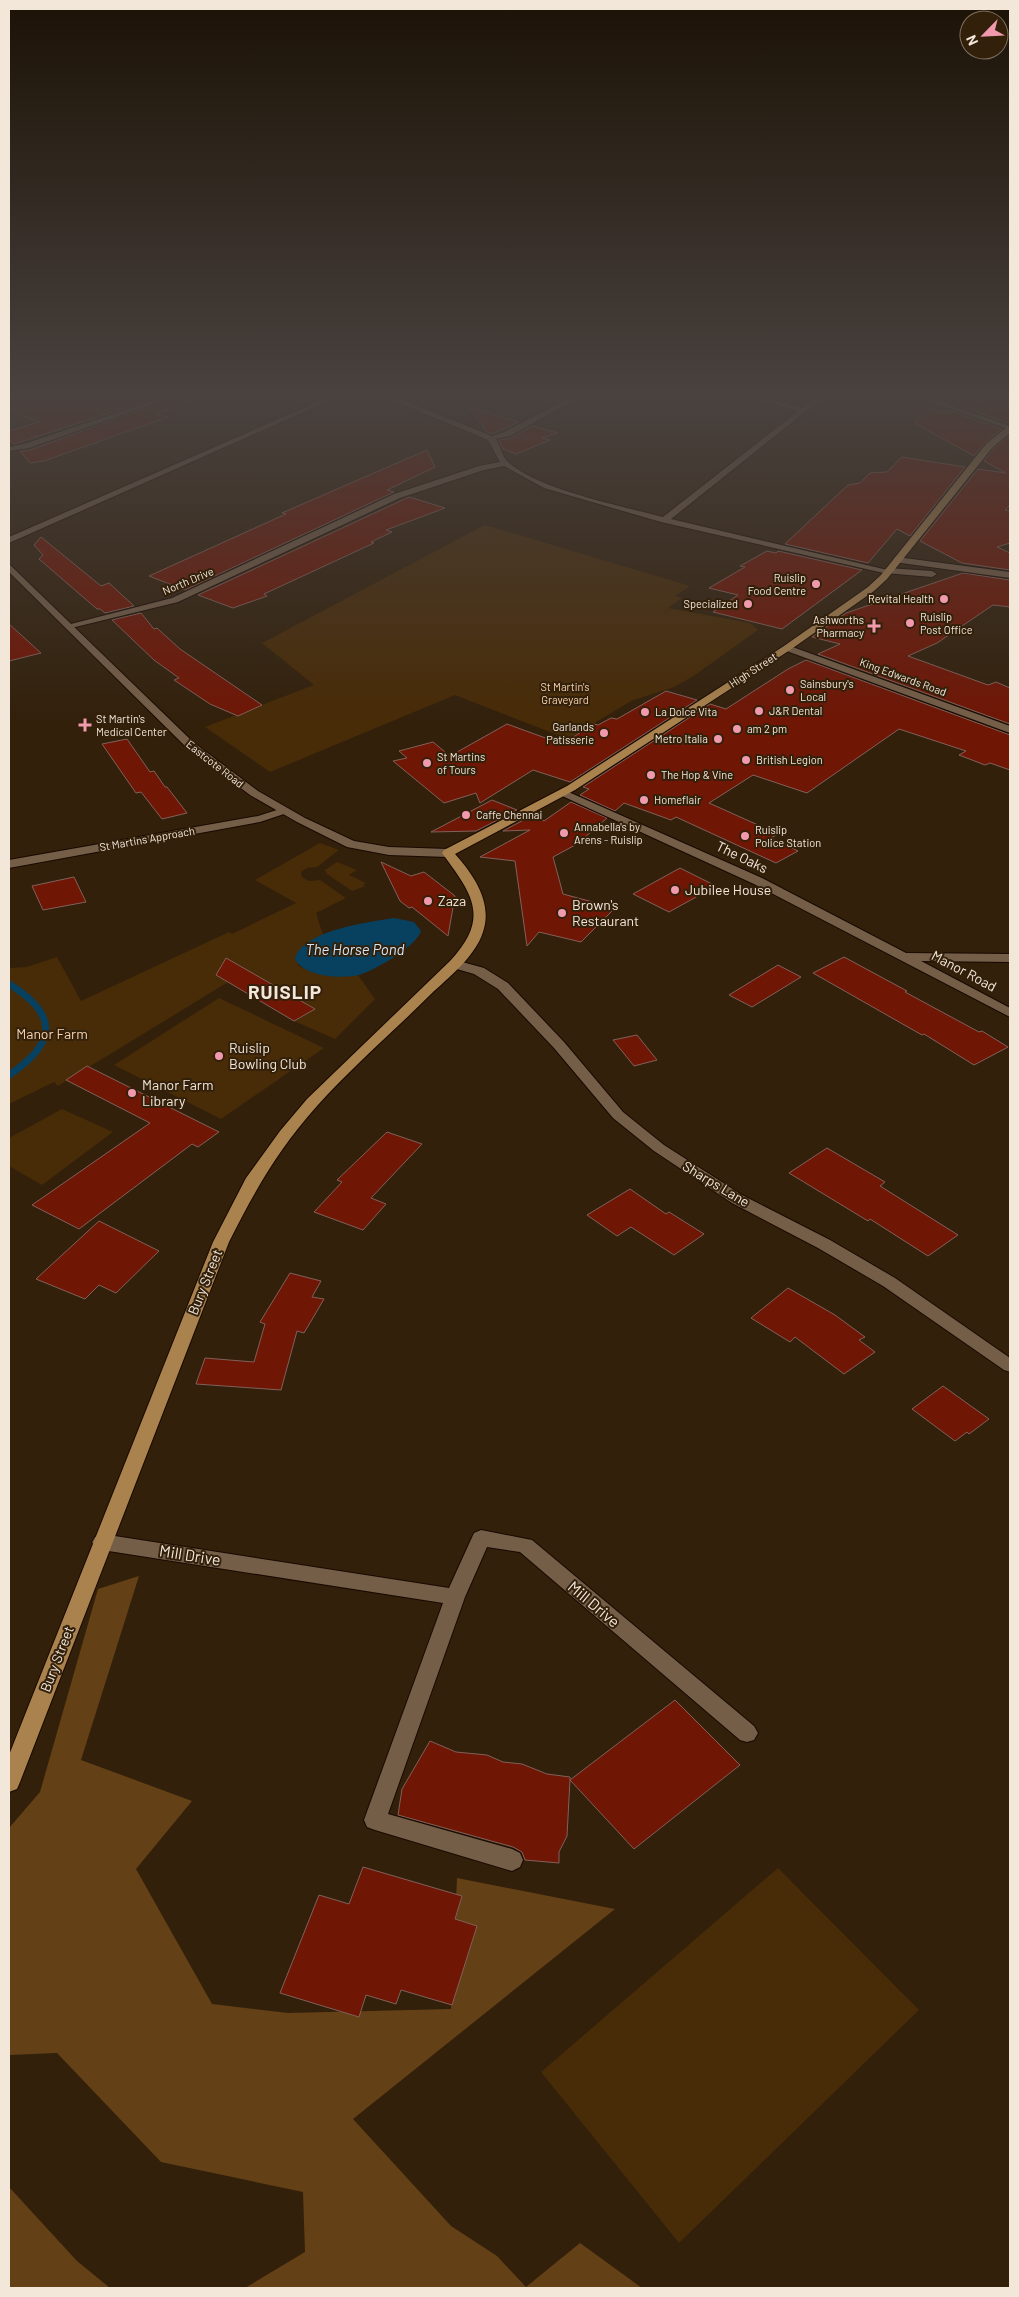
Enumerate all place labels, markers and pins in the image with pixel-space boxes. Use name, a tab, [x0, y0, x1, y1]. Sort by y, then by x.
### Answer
place label: Ruislip Food Centre	[748, 571, 806, 597]
marker: Ruislip Food Centre	[810, 578, 822, 590]
place label: Revital Health	[868, 592, 934, 605]
marker: Revital Health	[938, 593, 950, 605]
place label: Specialized	[683, 597, 738, 610]
marker: Specialized	[742, 598, 754, 610]
place label: Ruislip Post Office	[920, 610, 973, 636]
place label: Ashworths Pharmacy	[813, 613, 864, 639]
marker: Ruislip Post Office	[904, 617, 916, 629]
marker: Ashworths Pharmacy	[868, 620, 880, 632]
place label: Sainsbury's Local	[800, 677, 854, 703]
marker: Sainsbury's Local	[784, 684, 796, 696]
place label: J&R Dental	[769, 704, 822, 717]
place label: La Dolce Vita	[655, 705, 717, 718]
marker: J&R Dental	[753, 705, 765, 717]
marker: La Dolce Vita	[639, 706, 651, 718]
place label: St Martin's Medical Center	[96, 712, 167, 738]
marker: St Martin's Medical Center	[78, 718, 92, 732]
place label: Garlands Patisserie	[546, 720, 594, 746]
place label: am 2 pm	[747, 722, 787, 735]
marker: am 2 pm	[731, 723, 743, 735]
marker: Garlands Patisserie	[598, 727, 610, 739]
place label: Metro Italia	[655, 732, 708, 745]
marker: Metro Italia	[712, 733, 724, 745]
place label: St Martins of Tours	[437, 750, 485, 776]
place label: British Legion	[756, 753, 823, 766]
marker: British Legion	[740, 754, 752, 766]
marker: St Martins of Tours	[421, 757, 433, 769]
place label: The Hop & Vine	[661, 768, 733, 781]
marker: The Hop & Vine	[645, 769, 657, 781]
place label: Homeflair	[654, 793, 701, 806]
marker: Homeflair	[638, 794, 650, 806]
place label: Caffe Chennai	[476, 808, 542, 821]
marker: Caffe Chennai	[460, 809, 472, 821]
place label: Annabella's by Arens - Ruislip	[574, 820, 643, 846]
place label: Ruislip Police Station	[755, 823, 821, 849]
marker: Annabella's by Arens - Ruislip	[558, 827, 570, 839]
marker: Ruislip Police Station	[739, 830, 751, 842]
place label: Jubilee House	[685, 881, 771, 898]
marker: Jubilee House	[669, 884, 681, 896]
place label: Zaza	[438, 892, 466, 909]
marker: Zaza	[422, 895, 434, 907]
place label: Brown's Restaurant	[572, 896, 639, 929]
marker: Brown's Restaurant	[556, 907, 568, 919]
place label: Ruislip Bowling Club	[229, 1039, 307, 1072]
marker: Ruislip Bowling Club	[213, 1050, 225, 1062]
place label: Manor Farm Library	[142, 1076, 213, 1109]
marker: Manor Farm Library	[126, 1087, 138, 1099]

